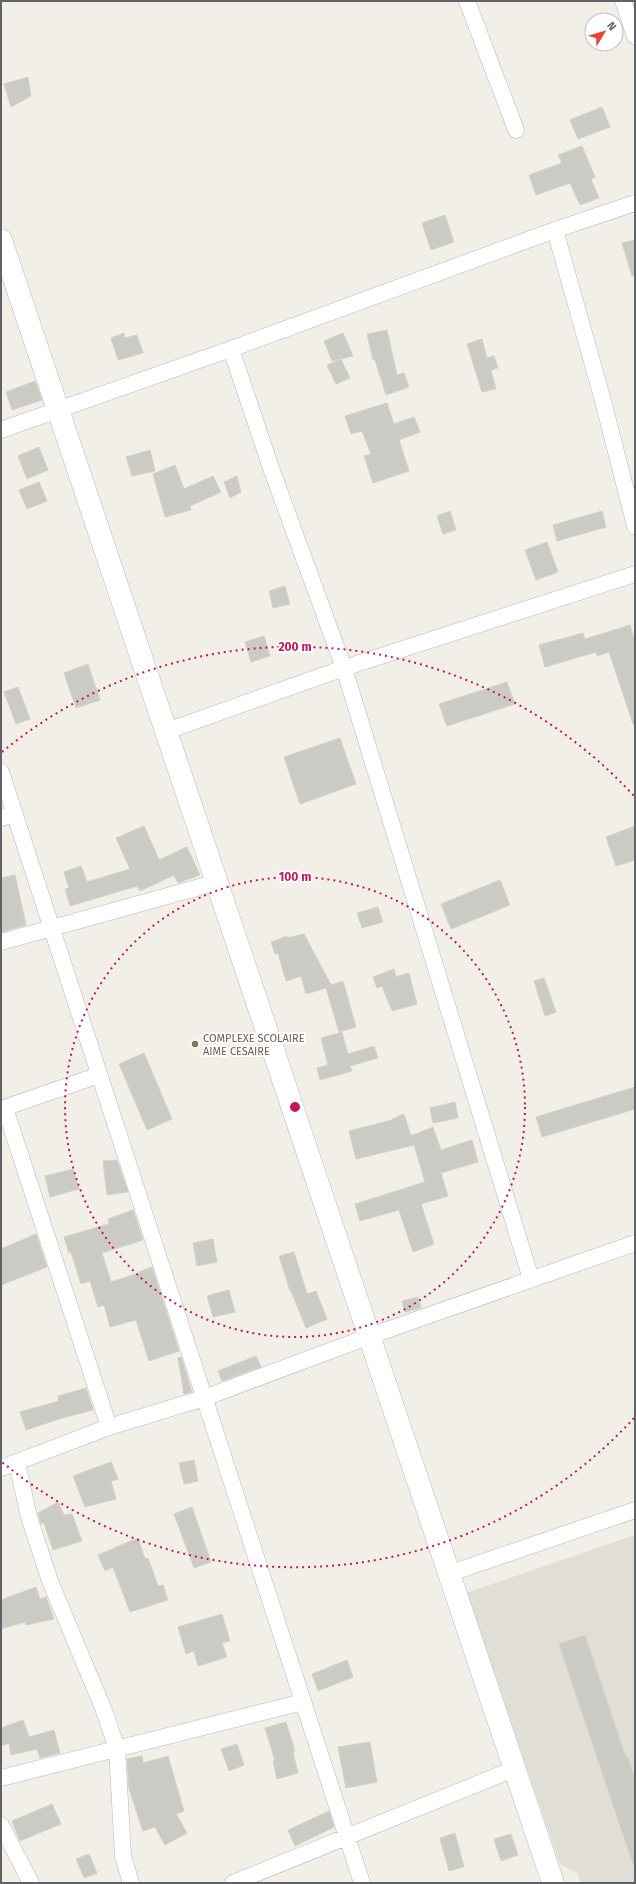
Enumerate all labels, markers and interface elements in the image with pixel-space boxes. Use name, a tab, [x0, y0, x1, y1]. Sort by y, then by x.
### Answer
north arrow	[584, 12, 624, 52]
text: N	[604, 19, 619, 33]
text: 200 m	[278, 640, 312, 654]
text: 100 m	[279, 870, 311, 884]
place label: COMPLEXE SCOLAIRE AIME CESAIRE	[203, 1032, 305, 1058]
marker: COMPLEXE SCOLAIRE AIME CESAIRE	[190, 1039, 200, 1049]
centre of rings	[288, 1100, 302, 1114]

